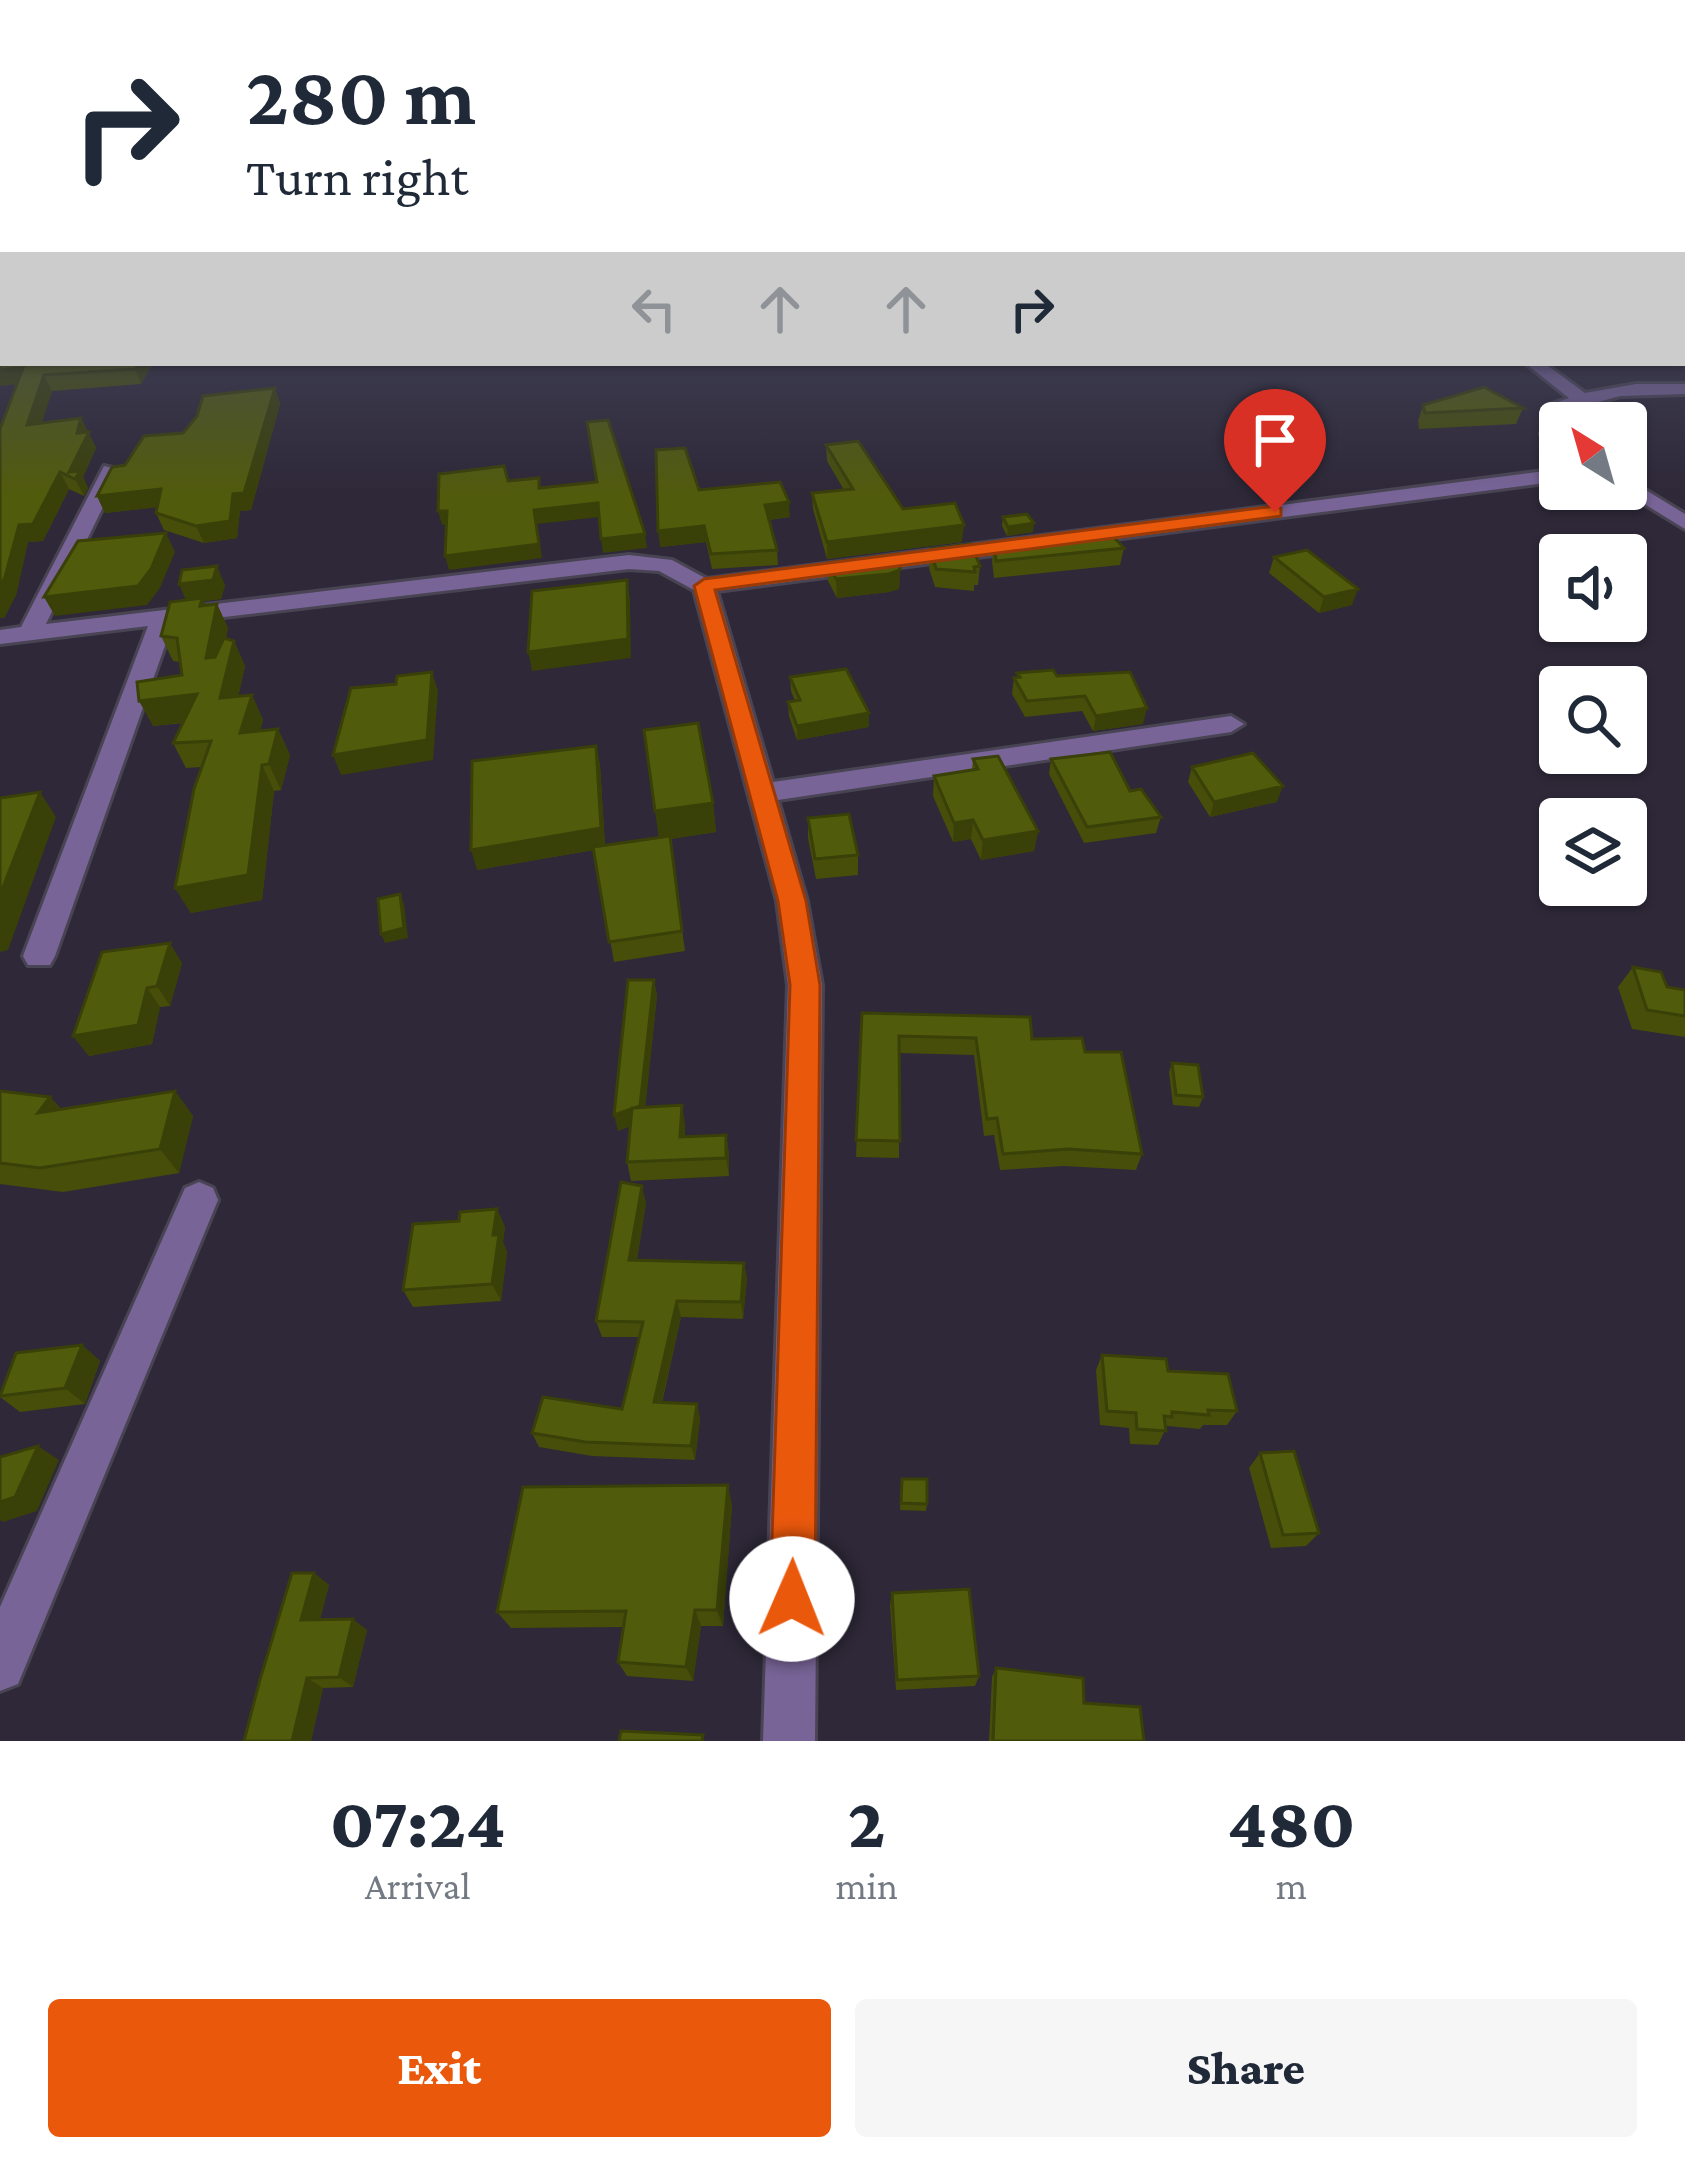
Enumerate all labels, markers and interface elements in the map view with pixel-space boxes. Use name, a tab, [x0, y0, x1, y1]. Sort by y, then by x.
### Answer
icon: right	[48, 48, 204, 204]
text: 280 m	[246, 49, 476, 142]
text: Turn right	[246, 147, 468, 207]
icon: left	[621, 276, 687, 342]
icon: ahead	[747, 276, 813, 342]
icon: ahead	[873, 276, 939, 342]
icon: right	[999, 276, 1065, 342]
pin	[1224, 389, 1326, 512]
north arrow	[1539, 402, 1647, 510]
map controls	[1539, 402, 1647, 906]
icon: arrive	[1242, 407, 1308, 473]
button: sound	[1539, 534, 1647, 642]
button: search	[1539, 666, 1647, 774]
button: layers	[1539, 798, 1647, 906]
position arrow	[729, 1536, 855, 1662]
text: 07:24	[330, 1782, 506, 1862]
text: 2	[848, 1782, 886, 1862]
text: 480	[1228, 1782, 1355, 1862]
text: Arrival	[365, 1864, 471, 1907]
text: min	[835, 1864, 898, 1907]
text: m	[1276, 1864, 1307, 1907]
button: Exit	[48, 1999, 831, 2137]
button: Share	[855, 1999, 1637, 2137]

